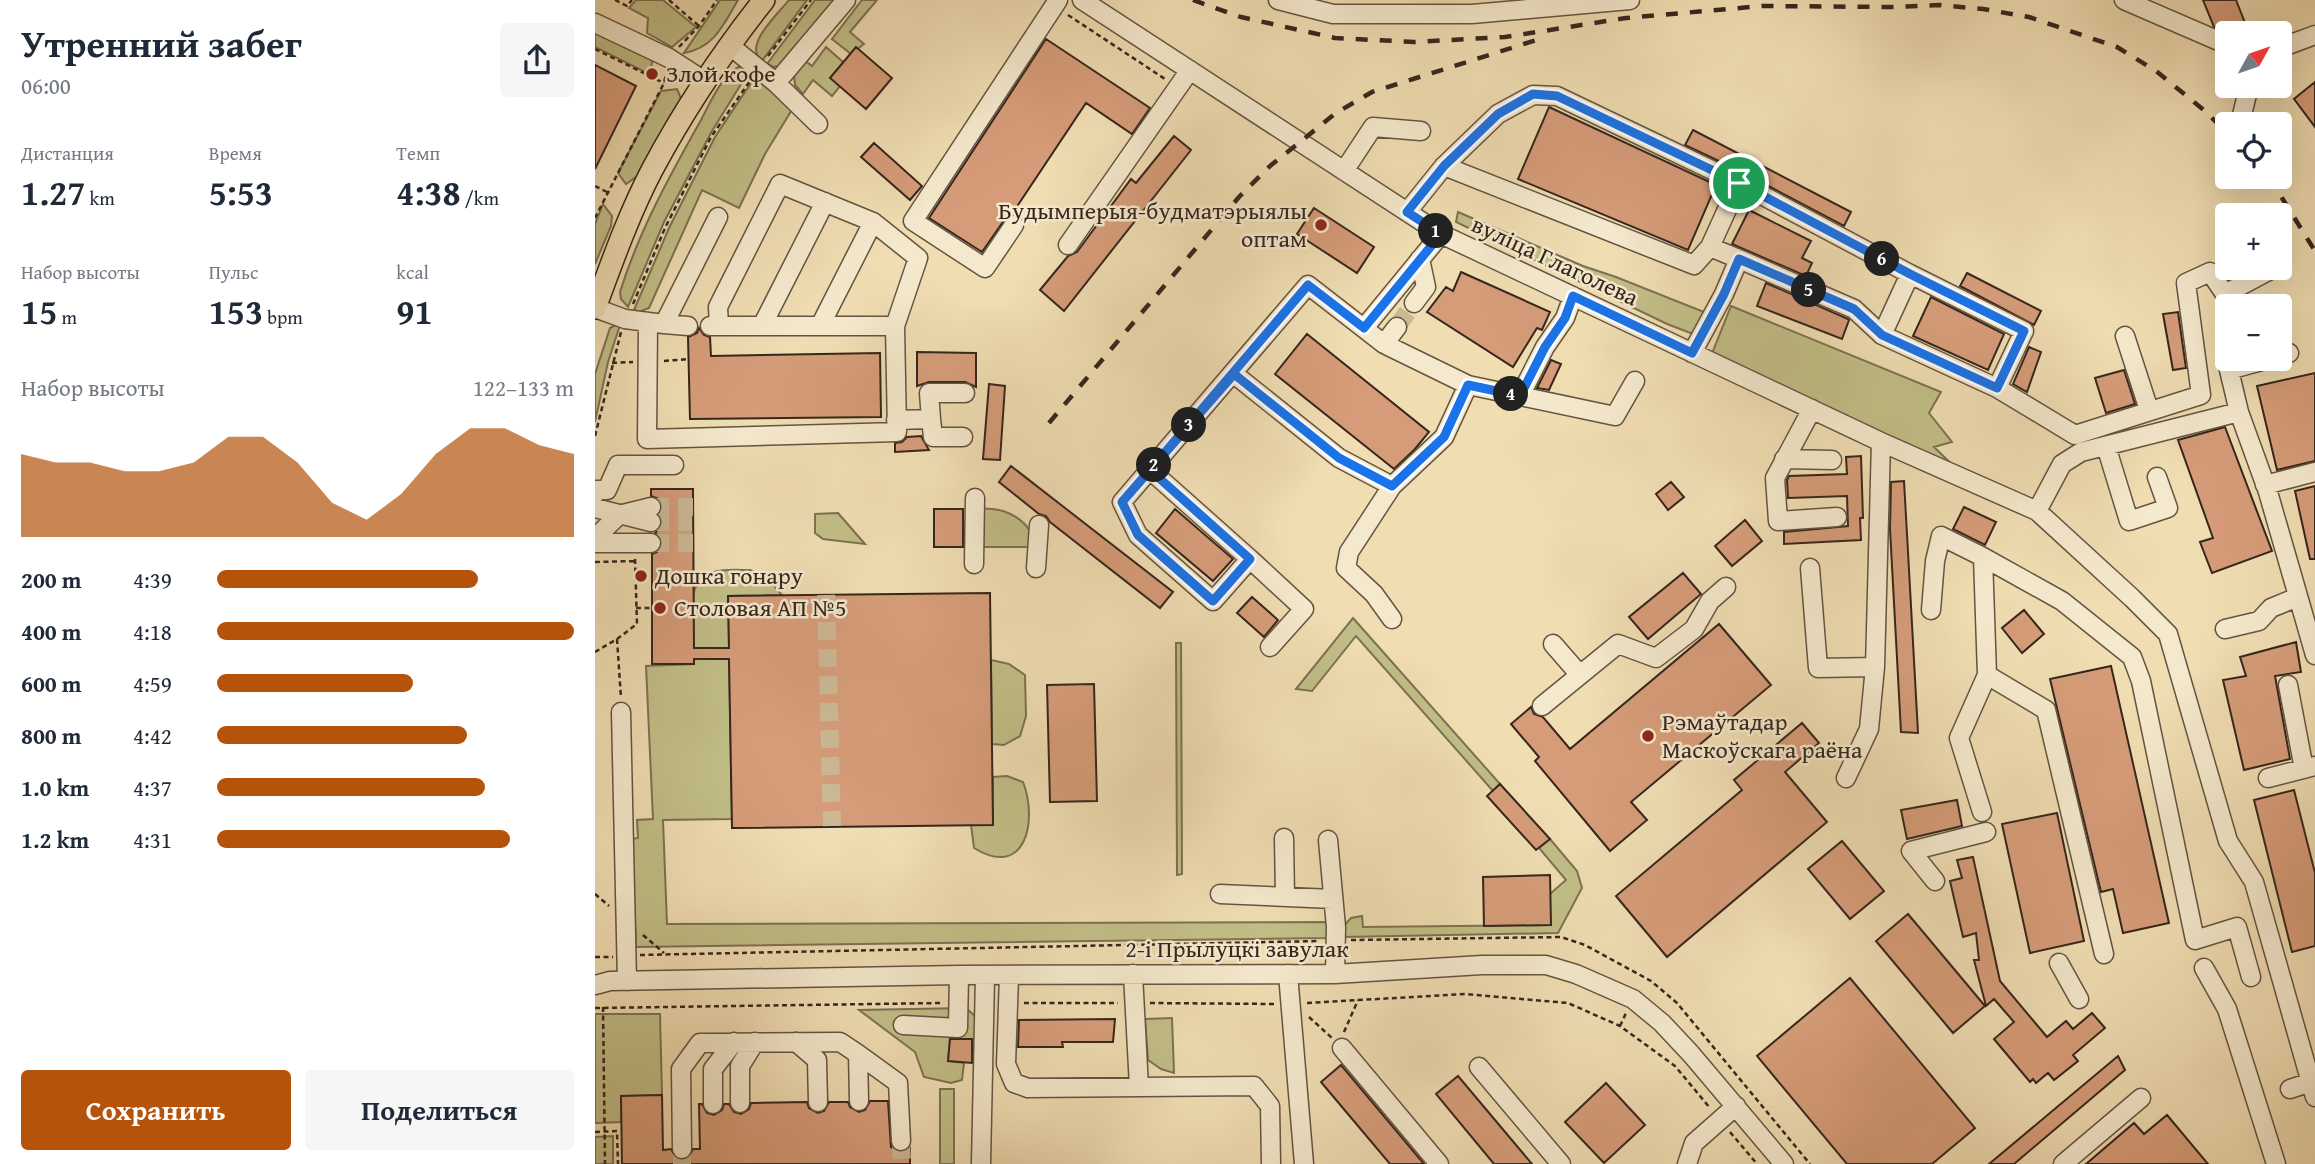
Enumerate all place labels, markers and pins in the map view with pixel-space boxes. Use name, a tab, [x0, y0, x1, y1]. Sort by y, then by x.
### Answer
place label: Злой кофе	[666, 56, 776, 91]
marker: Злой кофе	[644, 66, 660, 82]
pin	[1709, 153, 1769, 213]
place label: Будымперыя-будматэрыялы оптам	[998, 193, 1307, 256]
pin: 1	[1419, 214, 1453, 248]
marker: Будымперыя-будматэрыялы оптам	[1313, 217, 1329, 233]
pin: 6	[1865, 242, 1899, 276]
pin: 5	[1791, 272, 1827, 308]
pin: 4	[1493, 376, 1529, 412]
pin: 3	[1171, 408, 1207, 442]
pin: 2	[1137, 448, 1171, 482]
place label: Дошка гонару	[654, 558, 803, 593]
marker: Дошка гонару	[633, 568, 649, 584]
place label: Столовая АП №5	[674, 590, 846, 625]
marker: Столовая АП №5	[652, 600, 668, 616]
place label: Рэмаўтадар Маскоўскага раёна	[1662, 704, 1863, 767]
marker: Рэмаўтадар Маскоўскага раёна	[1640, 728, 1656, 744]

